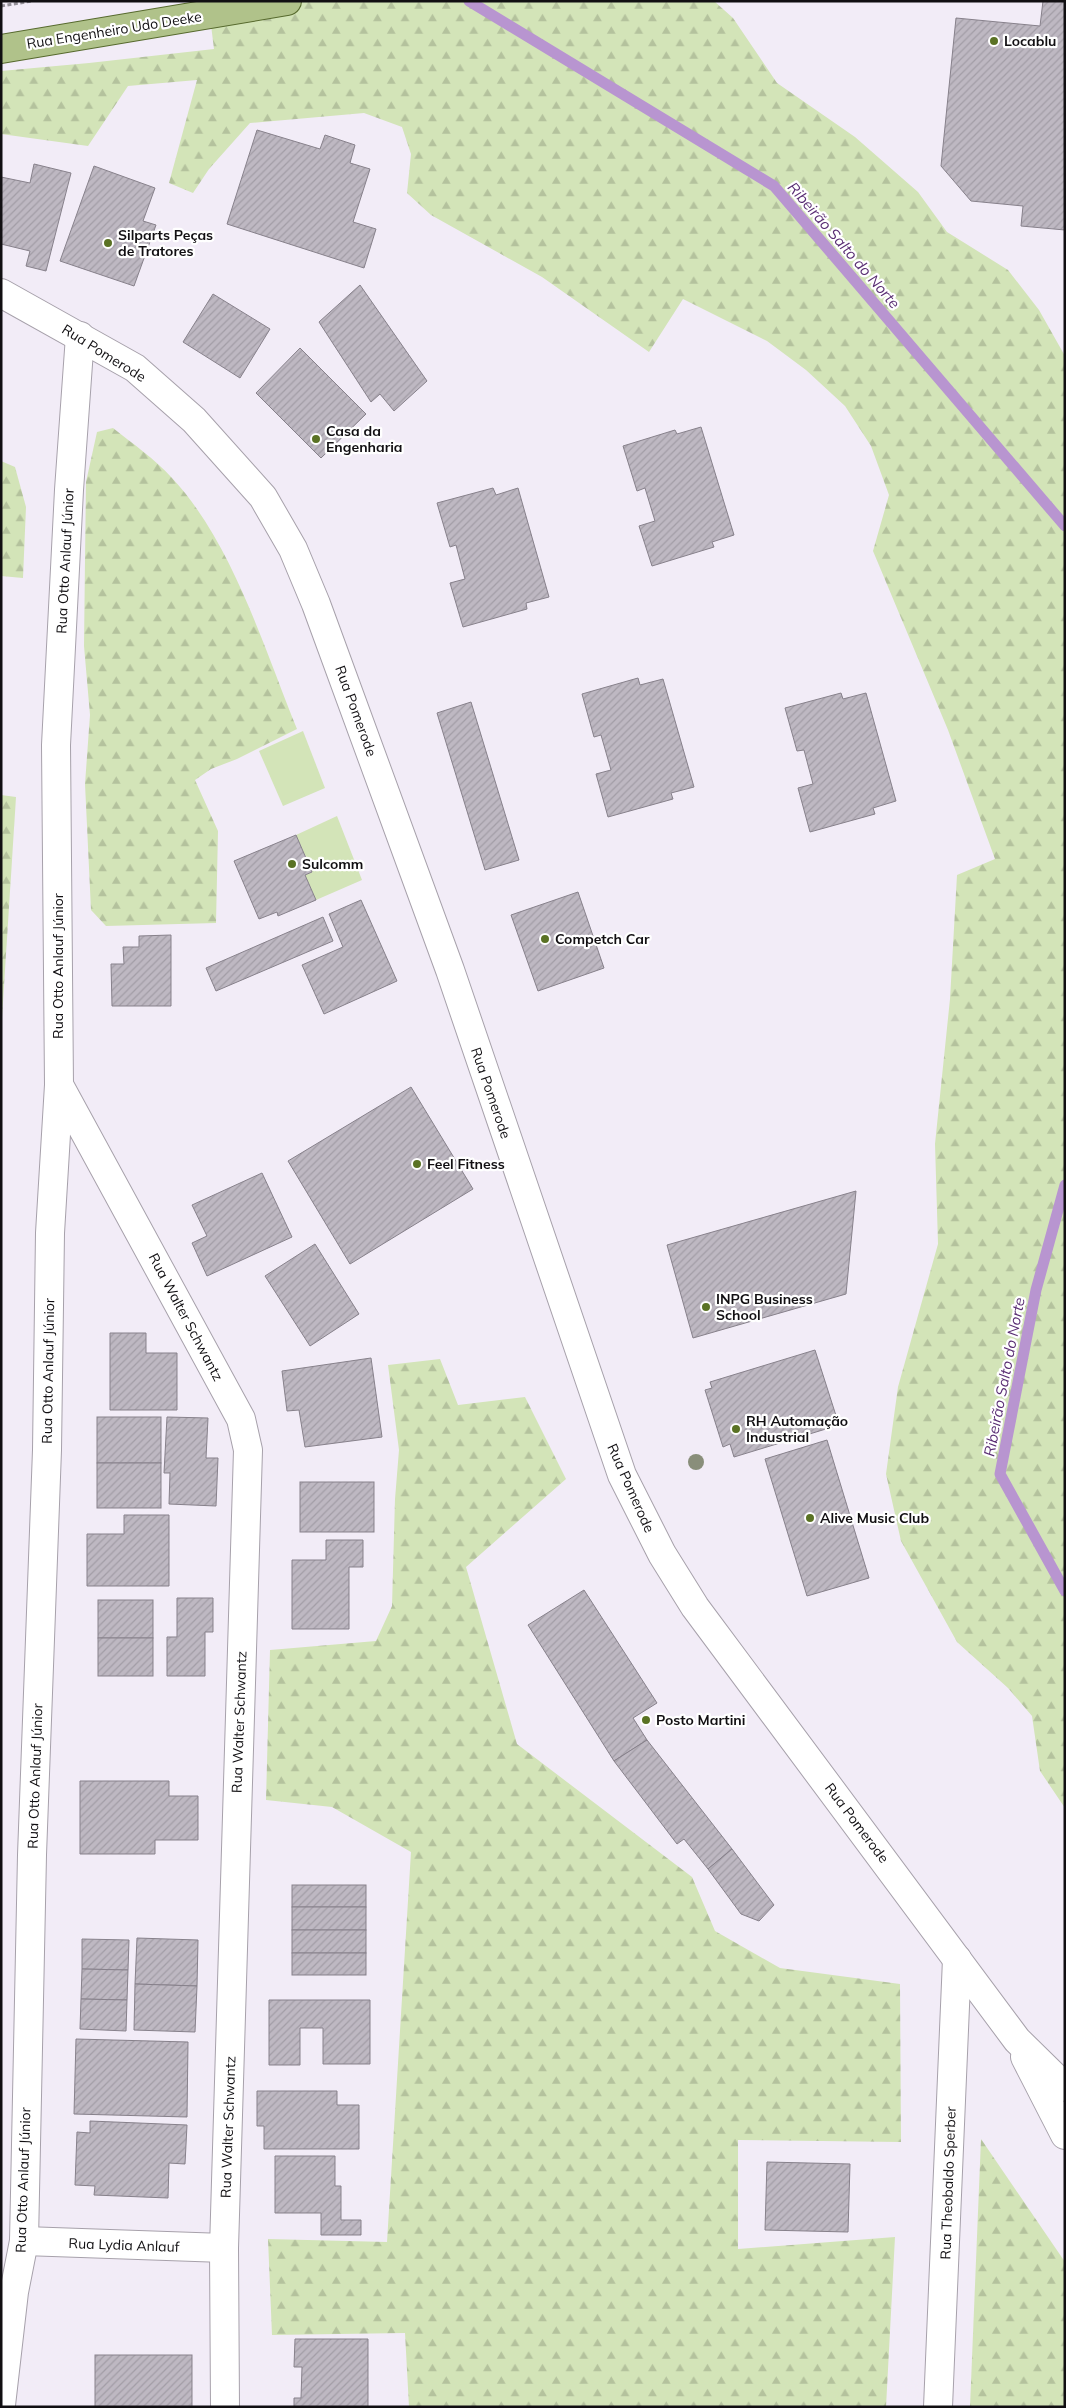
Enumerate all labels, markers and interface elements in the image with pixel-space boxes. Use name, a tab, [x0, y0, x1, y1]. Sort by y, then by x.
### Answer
street label: Rua Engenheiro Udo Deeke	[25, 7, 203, 53]
place label: Locablu	[1004, 32, 1056, 50]
marker: Locablu	[988, 35, 1000, 47]
water label: Ribeirão Salto do Norte	[784, 178, 904, 312]
place label: Silparts Peças de Tratores	[118, 226, 213, 260]
marker: Silparts Peças de Tratores	[102, 237, 114, 249]
street label: Rua Pomerode	[59, 320, 149, 386]
place label: Casa da Engenharia	[326, 422, 403, 456]
marker: Casa da Engenharia	[310, 433, 322, 445]
street label: Rua Otto Anlauf Júnior	[52, 487, 78, 634]
street label: Rua Pomerode	[331, 663, 381, 759]
place label: Sulcomm	[302, 855, 363, 873]
marker: Sulcomm	[286, 858, 298, 870]
street label: Rua Otto Anlauf Júnior	[49, 892, 67, 1039]
place label: Competch Car	[555, 930, 650, 948]
marker: Competch Car	[539, 933, 551, 945]
street label: Rua Pomerode	[467, 1045, 515, 1141]
place label: Feel Fitness	[427, 1155, 505, 1173]
marker: Feel Fitness	[411, 1158, 423, 1170]
street label: Rua Walter Schwantz	[145, 1250, 227, 1384]
place label: INPG Business School	[716, 1290, 813, 1324]
water label: Ribeirão Salto do Norte	[979, 1296, 1029, 1458]
street label: Rua Otto Anlauf Júnior	[38, 1297, 58, 1444]
marker: INPG Business School	[700, 1301, 712, 1313]
place label: RH Automação Industrial	[746, 1412, 848, 1446]
marker: RH Automação Industrial	[730, 1423, 742, 1435]
street label: Rua Pomerode	[603, 1441, 659, 1535]
place label: Alive Music Club	[820, 1509, 929, 1527]
marker: Alive Music Club	[804, 1512, 816, 1524]
street label: Rua Walter Schwantz	[228, 1651, 250, 1793]
street label: Rua Otto Anlauf Júnior	[23, 1702, 47, 1849]
place label: Posto Martini	[656, 1711, 745, 1729]
marker: Posto Martini	[640, 1714, 652, 1726]
street label: Rua Pomerode	[821, 1779, 893, 1867]
street label: Rua Walter Schwantz	[217, 2056, 239, 2198]
street label: Rua Theobaldo Sperber	[936, 2105, 960, 2260]
street label: Rua Otto Anlauf Júnior	[11, 2106, 35, 2253]
street label: Rua Lydia Anlauf	[68, 2234, 180, 2256]

